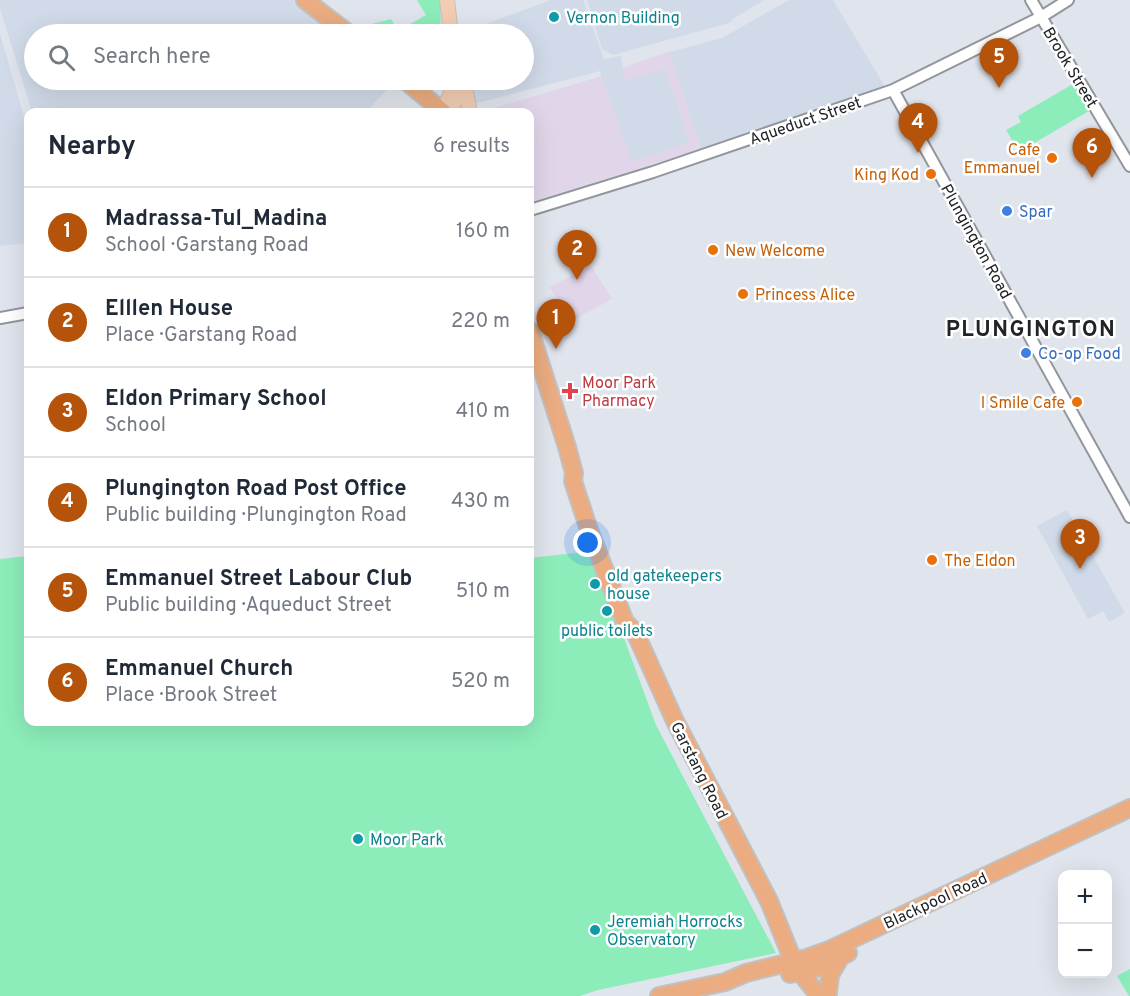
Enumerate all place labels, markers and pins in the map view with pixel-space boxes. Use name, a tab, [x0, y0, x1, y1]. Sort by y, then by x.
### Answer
place label: Vernon Building	[566, 9, 680, 29]
marker: Vernon Building	[547, 10, 561, 24]
pin: 5	[980, 38, 1018, 88]
pin: 4	[898, 104, 938, 153]
pin: 6	[1072, 128, 1112, 178]
place label: Cafe Emmanuel	[964, 141, 1040, 179]
marker: Cafe Emmanuel	[1045, 151, 1059, 165]
place label: King Kod	[854, 166, 919, 186]
marker: King Kod	[924, 167, 938, 181]
place label: Spar	[1019, 203, 1053, 223]
marker: Spar	[1000, 204, 1014, 218]
pin: 2	[558, 230, 596, 280]
place label: New Welcome	[725, 242, 825, 262]
marker: New Welcome	[706, 243, 720, 257]
place label: Princess Alice	[755, 286, 855, 306]
marker: Princess Alice	[736, 287, 750, 301]
pin: 1	[536, 300, 576, 349]
place label: Co-op Food	[1038, 345, 1121, 365]
marker: Co-op Food	[1019, 346, 1033, 360]
place label: Moor Park Pharmacy	[582, 374, 656, 412]
marker: Moor Park Pharmacy	[563, 384, 577, 398]
place label: I Smile Cafe	[981, 394, 1065, 414]
marker: I Smile Cafe	[1070, 395, 1084, 409]
pin: 3	[1060, 520, 1100, 569]
place label: The Eldon	[944, 552, 1016, 572]
marker: The Eldon	[925, 553, 939, 567]
place label: old gatekeepers house	[607, 567, 722, 605]
marker: old gatekeepers house	[588, 577, 602, 591]
marker: public toilets	[600, 604, 614, 618]
place label: public toilets	[561, 622, 653, 642]
place label: Moor Park	[370, 831, 444, 851]
marker: Moor Park	[351, 832, 365, 846]
place label: Jeremiah Horrocks Observatory	[607, 913, 743, 951]
marker: Jeremiah Horrocks Observatory	[588, 923, 602, 937]

